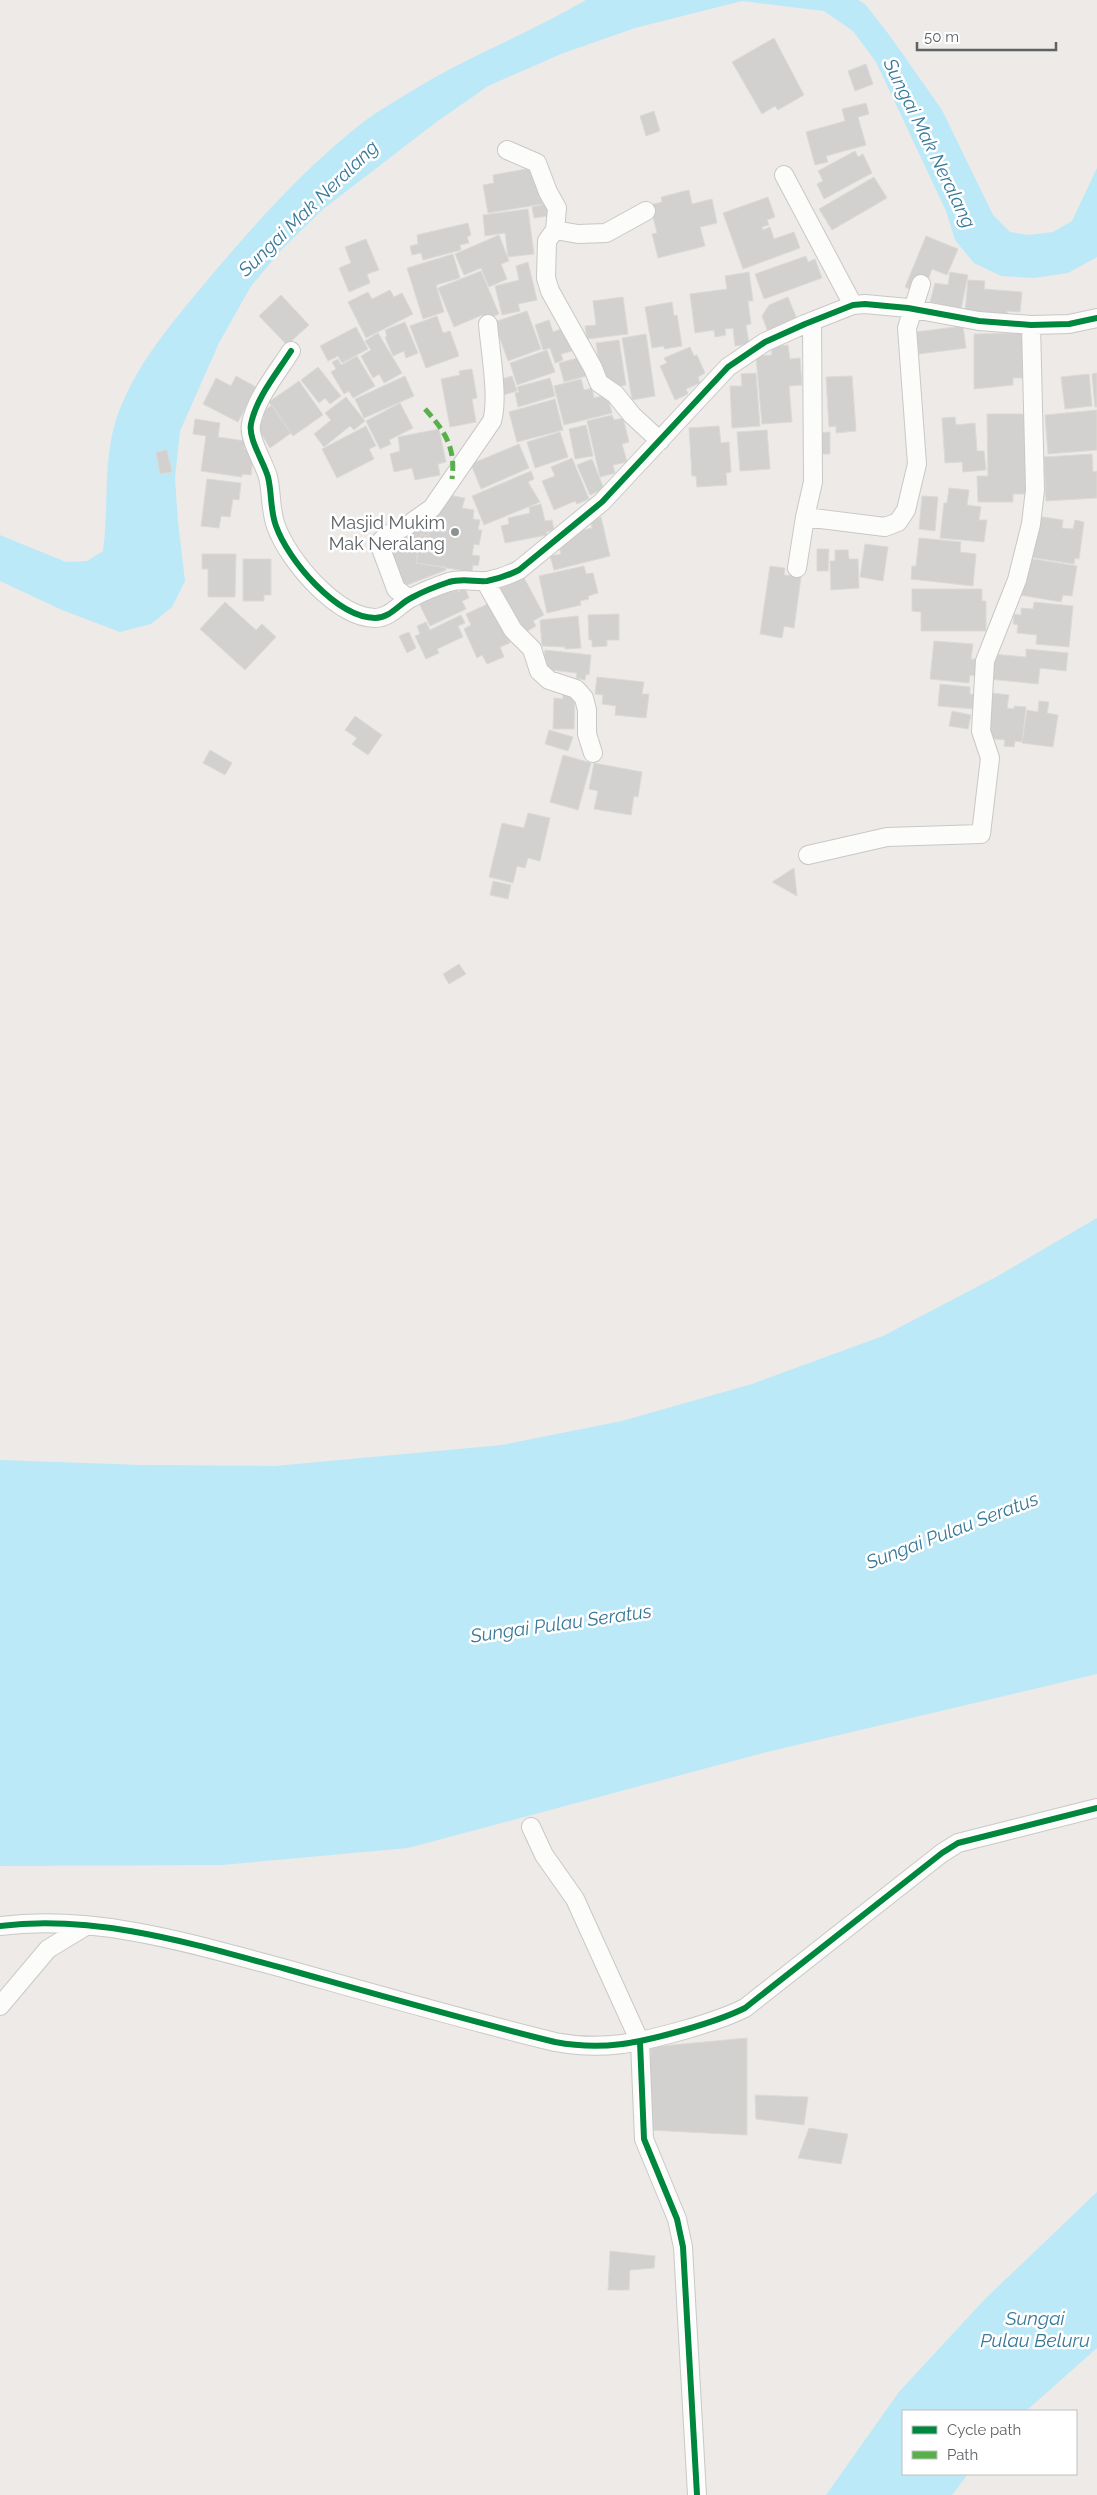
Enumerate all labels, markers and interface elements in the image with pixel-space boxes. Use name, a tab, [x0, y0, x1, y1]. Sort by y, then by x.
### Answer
scale bar	[917, 20, 1056, 52]
text: 50 m	[924, 28, 959, 46]
water label: Sungai Mak Neralang	[879, 54, 981, 231]
water label: Sungai Mak Neralang	[233, 136, 382, 281]
place label: Masjid Mukim Mak Neralang	[329, 512, 445, 554]
marker: Masjid Mukim Mak Neralang	[449, 526, 461, 538]
water label: Sungai Pulau Seratus	[862, 1487, 1041, 1573]
water label: Sungai Pulau Seratus	[468, 1599, 653, 1647]
water label: Sungai Pulau Beluru	[980, 2307, 1090, 2351]
legend	[902, 2410, 1077, 2475]
text: Cycle path	[947, 2421, 1021, 2439]
text: Path	[947, 2446, 978, 2464]

